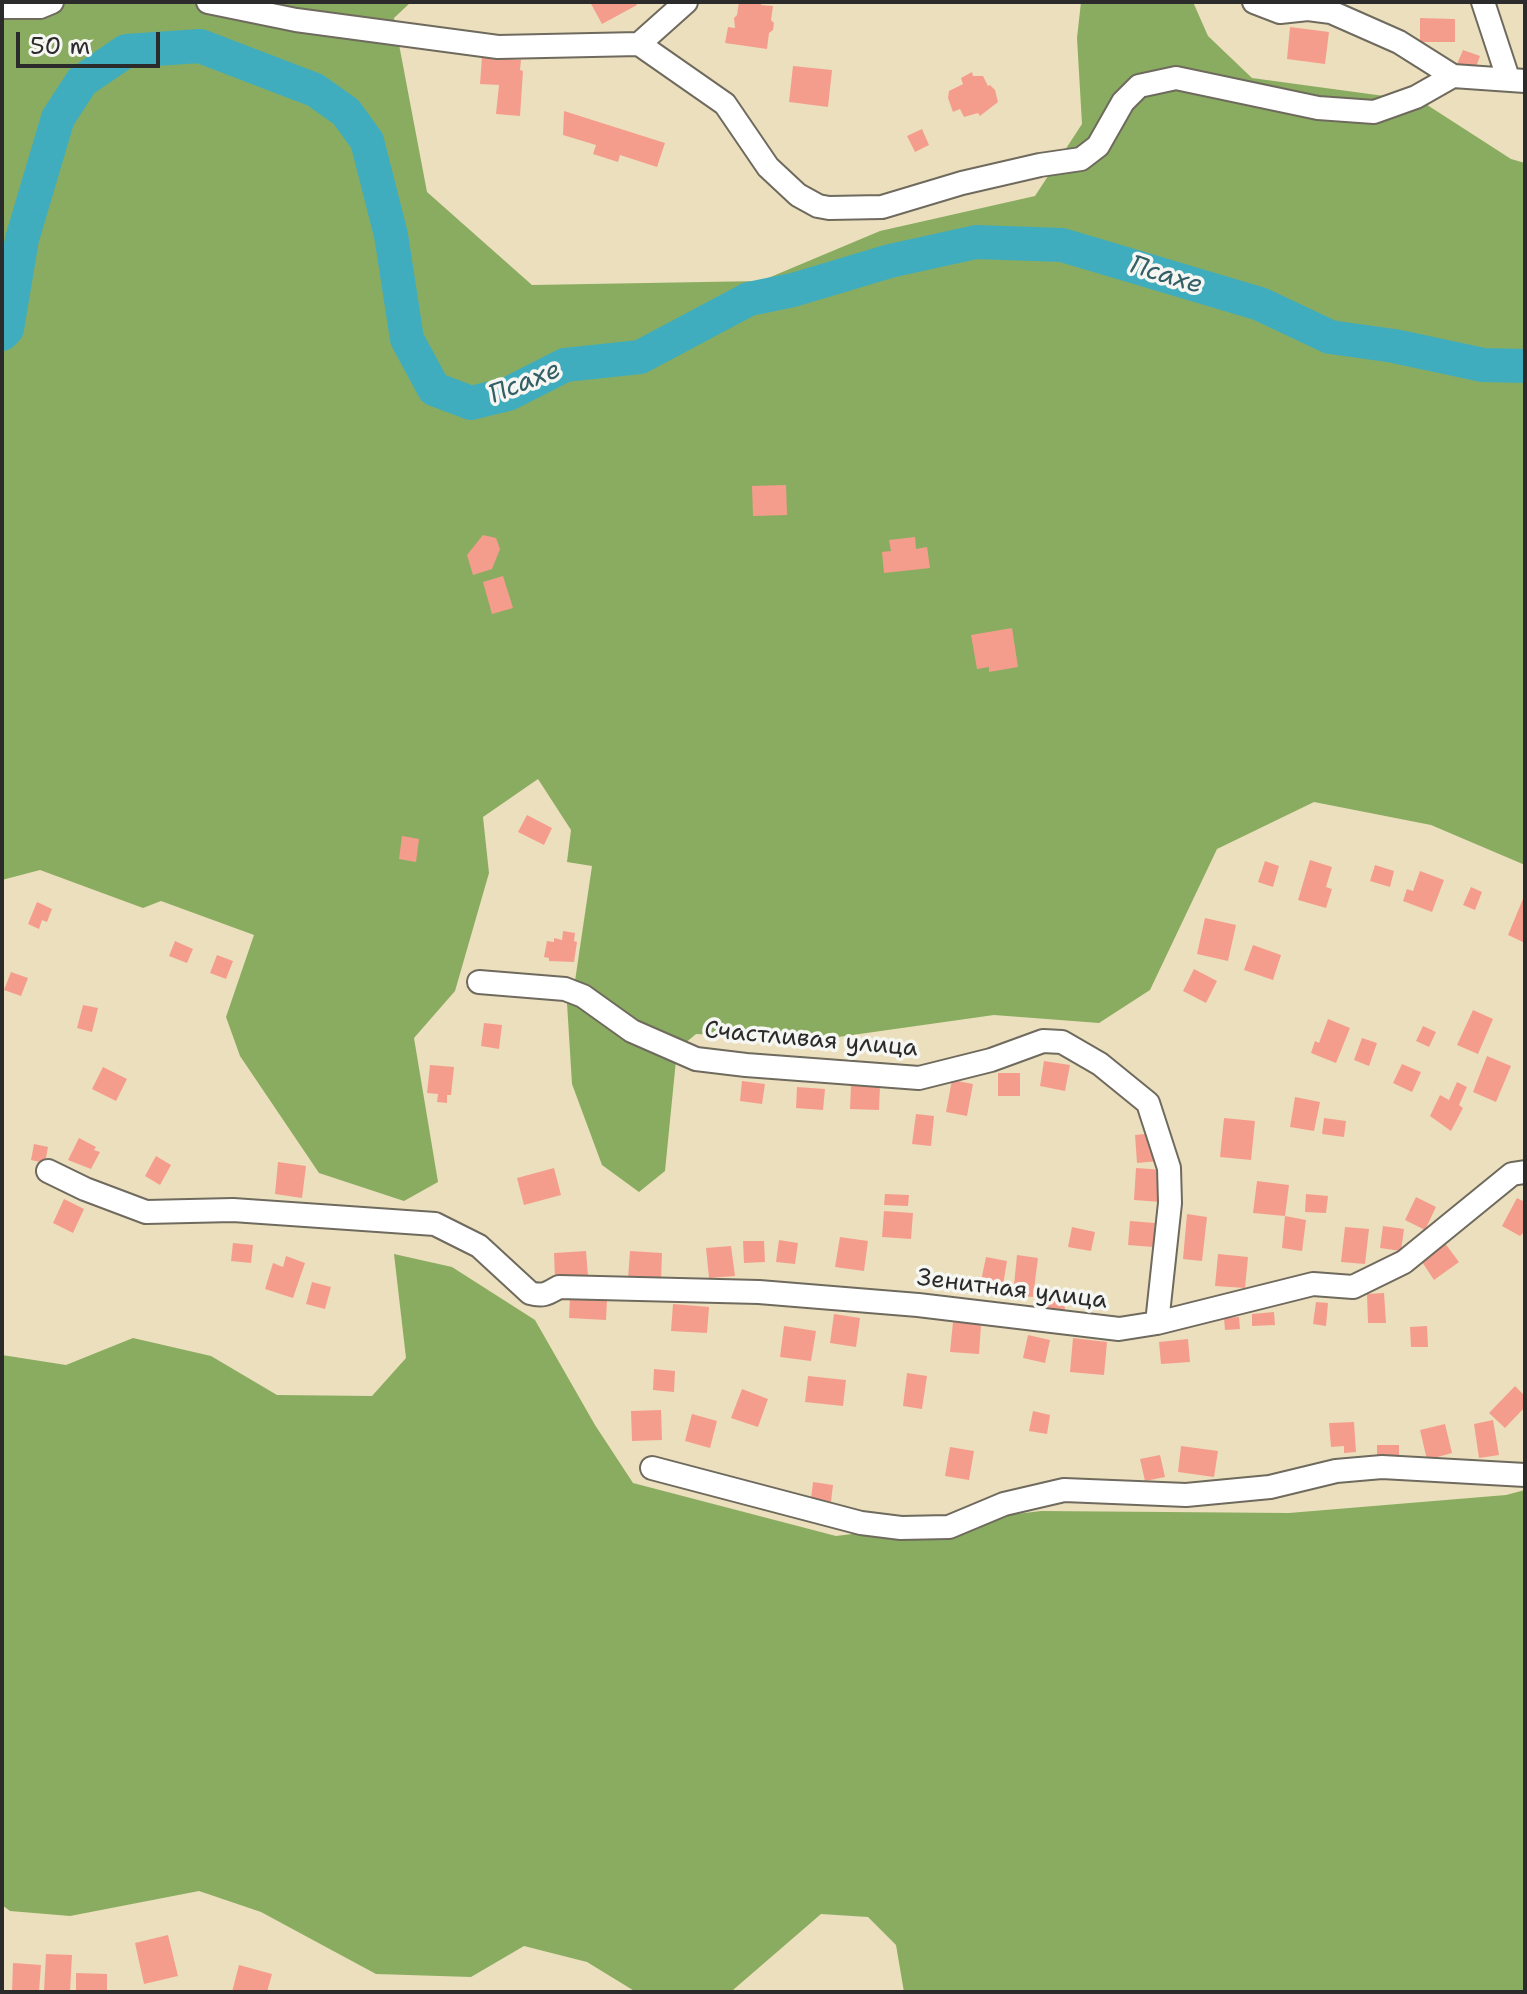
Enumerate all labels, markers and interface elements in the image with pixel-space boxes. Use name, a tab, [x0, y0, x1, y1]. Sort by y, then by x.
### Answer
scale bar	[20, 16, 164, 66]
text: 50 m	[30, 30, 90, 62]
water label: Псахе	[1126, 250, 1206, 302]
water label: Псахе	[485, 355, 565, 411]
street label: Счастливая улица	[703, 1016, 919, 1064]
street label: Зенитная улица	[915, 1264, 1109, 1316]

